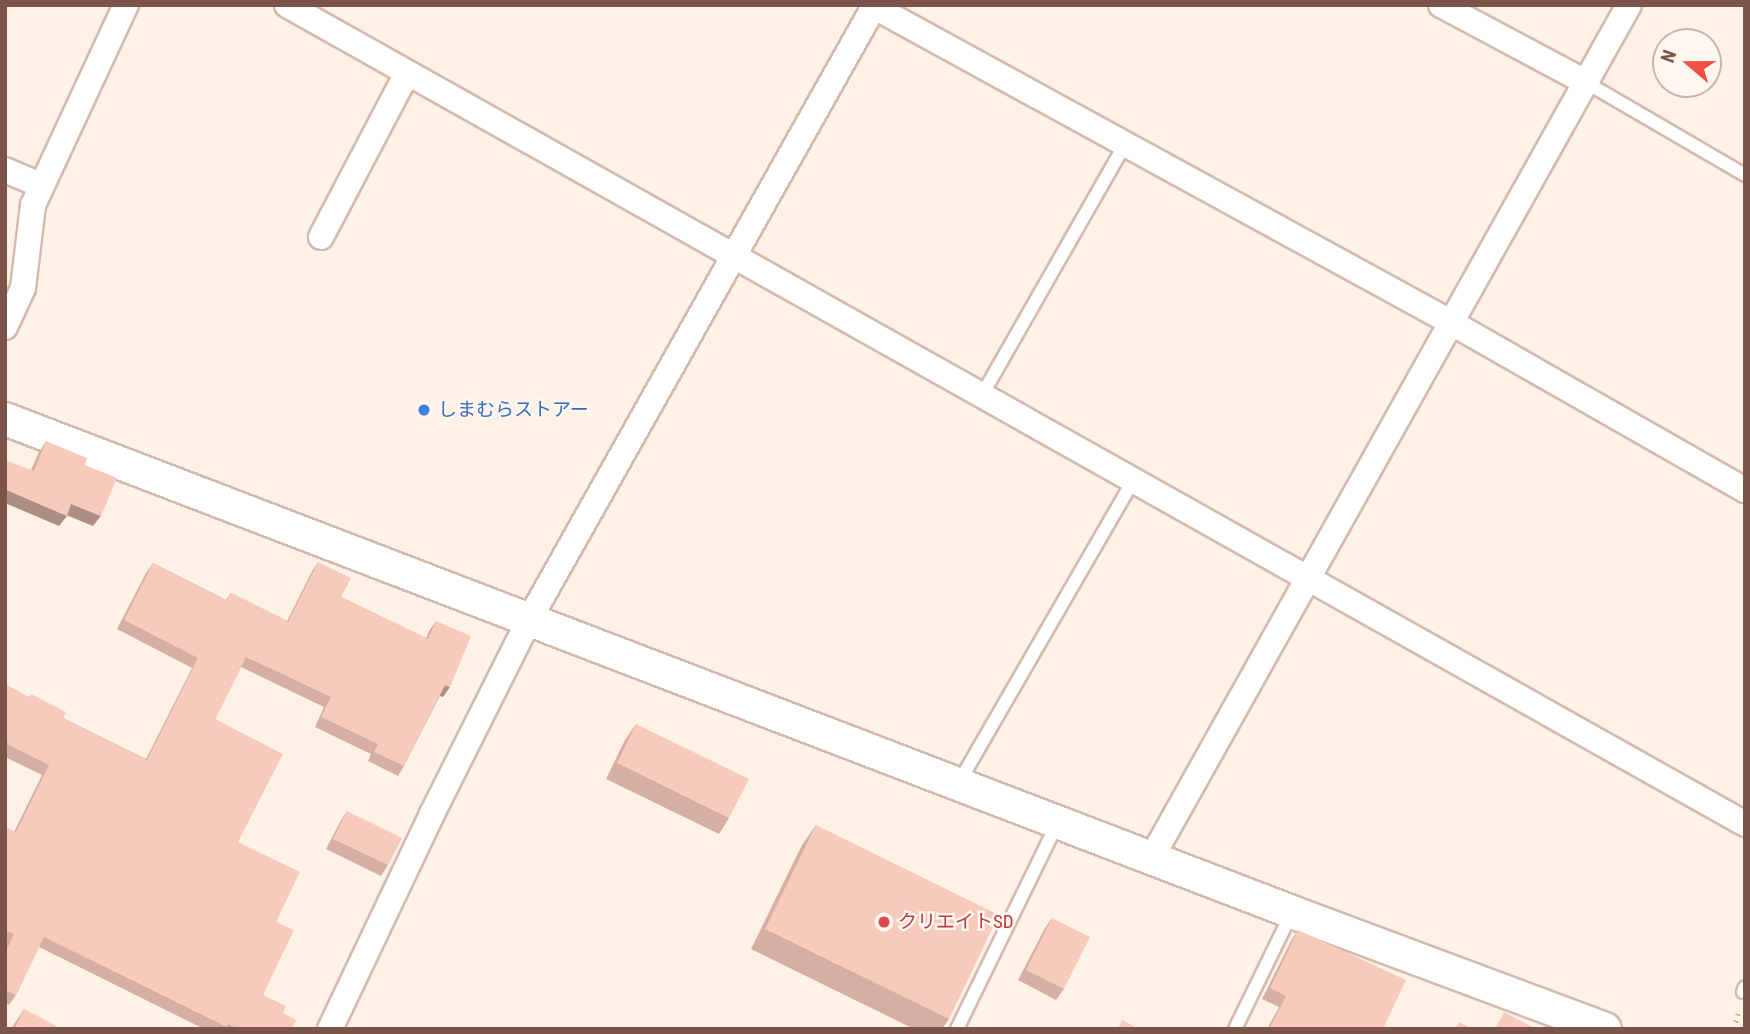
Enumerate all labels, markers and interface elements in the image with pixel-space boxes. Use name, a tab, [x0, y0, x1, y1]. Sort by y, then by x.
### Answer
north arrow	[1652, 28, 1722, 98]
text: N	[1656, 47, 1681, 66]
place label: しまむらストアー	[438, 399, 589, 421]
marker: しまむらストアー	[416, 402, 432, 418]
place label: クリエイトSD	[898, 911, 1014, 933]
marker: クリエイトSD	[876, 914, 892, 930]

